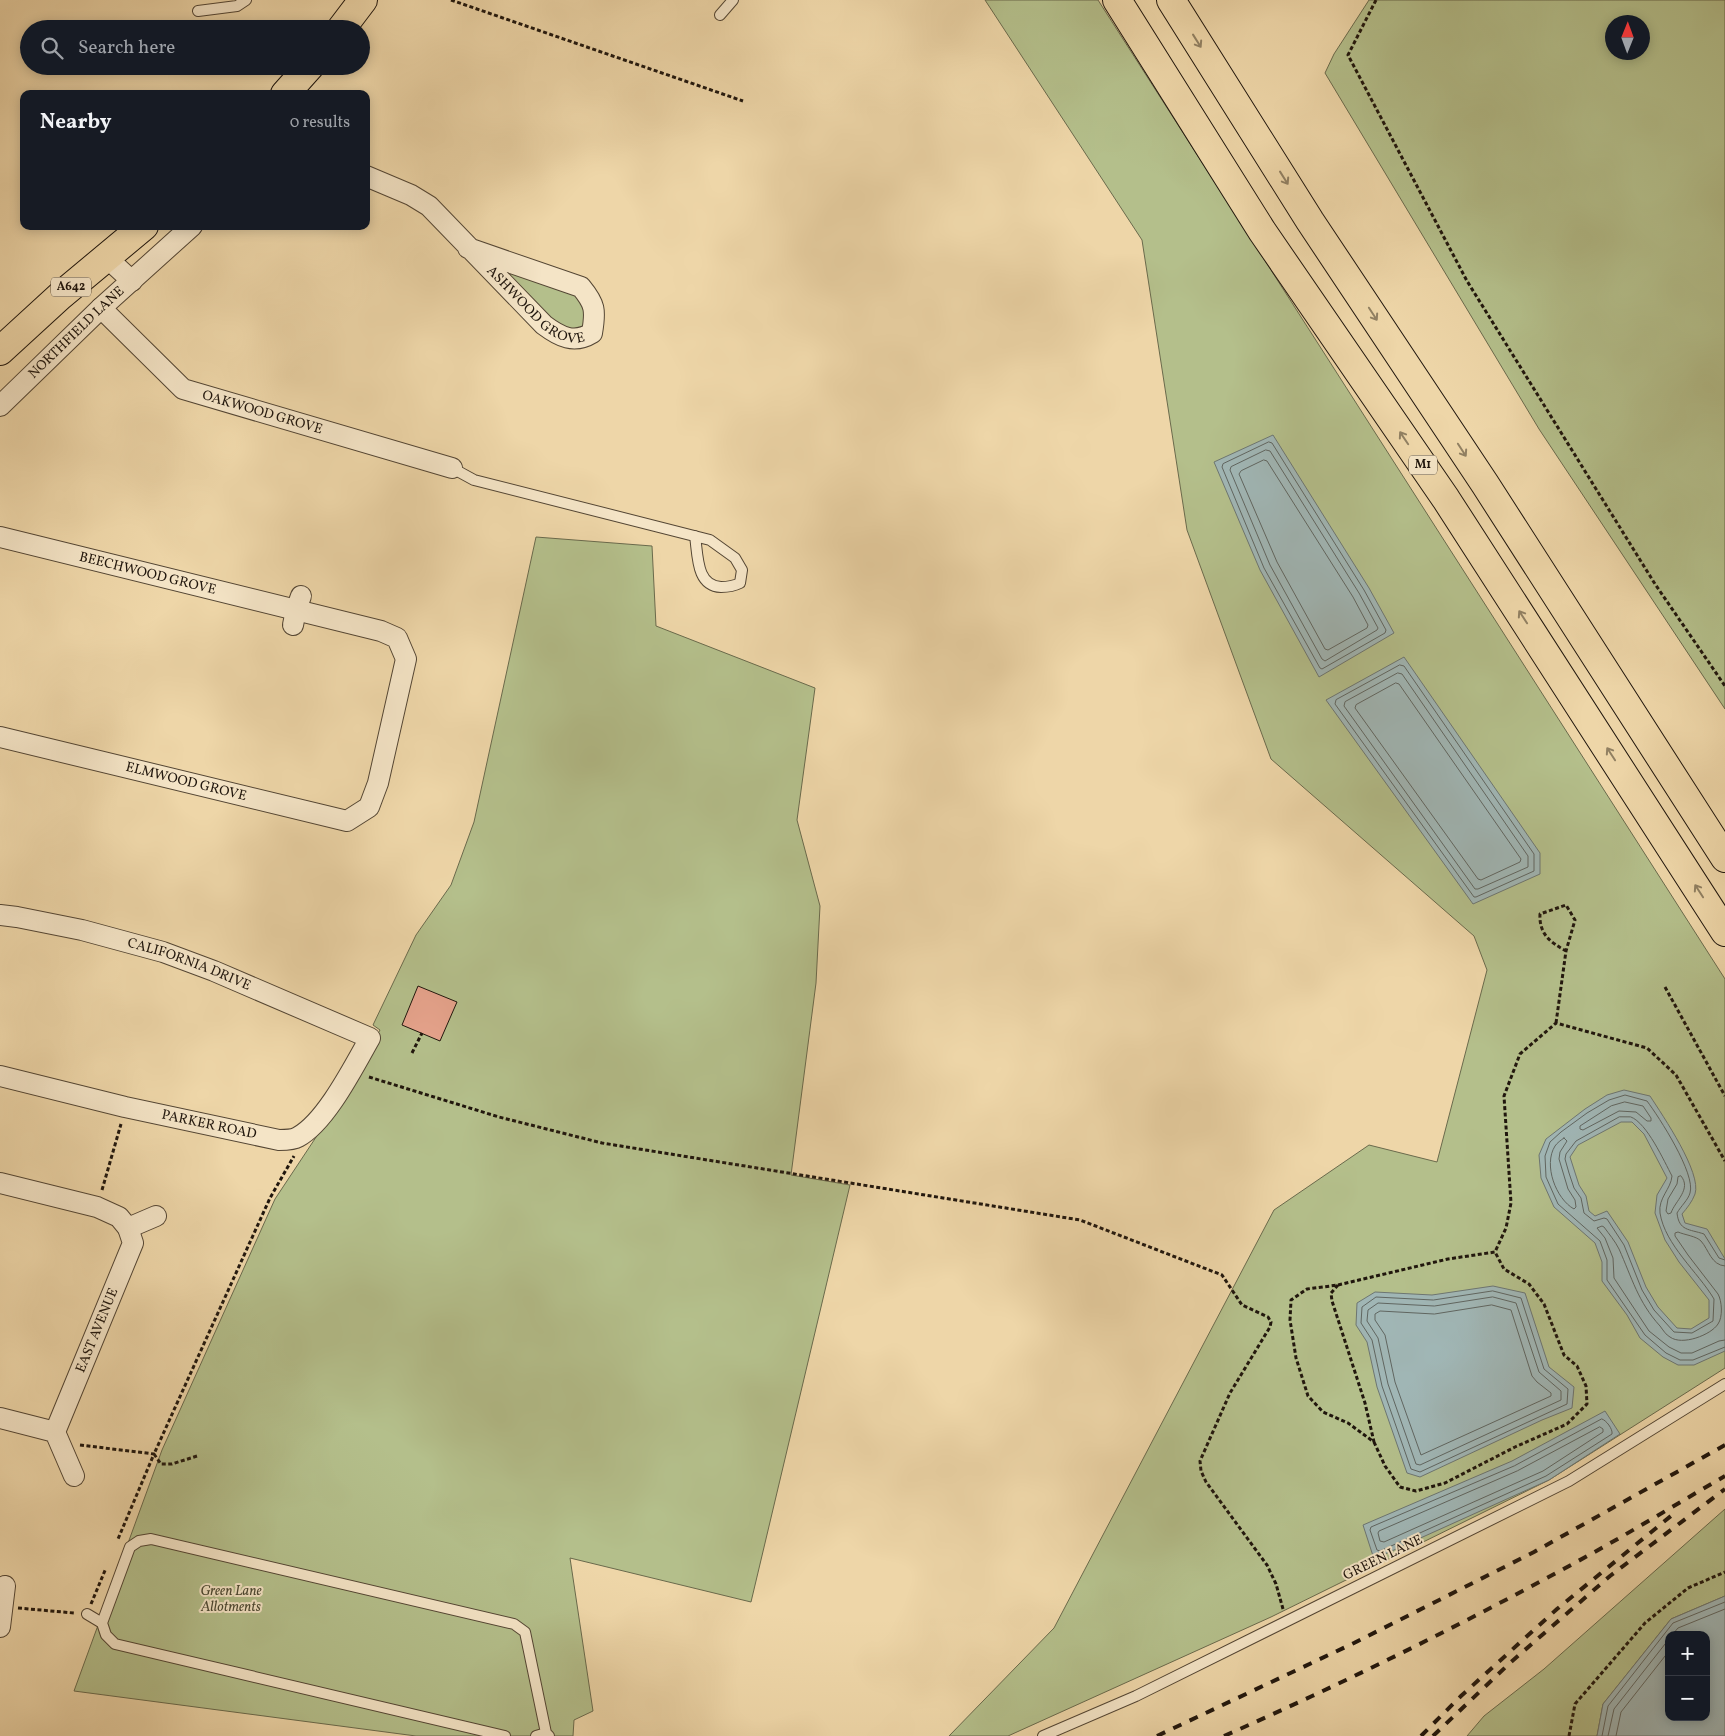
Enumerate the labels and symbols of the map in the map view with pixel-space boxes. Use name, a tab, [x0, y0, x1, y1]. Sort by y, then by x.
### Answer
north arrow	[1605, 15, 1650, 60]
one-way arrow	[1192, 34, 1202, 48]
one-way arrow	[1279, 171, 1289, 185]
street label: ASHWOOD GROVE	[482, 262, 587, 348]
road number: A642	[51, 278, 91, 296]
street label: NORTHFIELD LANE	[24, 282, 128, 383]
one-way arrow	[1368, 307, 1378, 321]
street label: OAKWOOD GROVE	[200, 386, 325, 439]
one-way arrow	[1399, 431, 1409, 445]
one-way arrow	[1457, 443, 1467, 457]
road number: M1	[1409, 456, 1437, 474]
street label: BEECHWOOD GROVE	[77, 547, 218, 599]
one-way arrow	[1517, 611, 1527, 625]
one-way arrow	[1605, 747, 1616, 761]
street label: ELMWOOD GROVE	[124, 758, 248, 806]
one-way arrow	[1693, 884, 1703, 898]
street label: CALIFORNIA DRIVE	[125, 933, 254, 995]
street label: PARKER ROAD	[160, 1106, 258, 1144]
street label: EAST AVENUE	[71, 1285, 123, 1376]
street label: GREEN LANE	[1340, 1531, 1426, 1585]
park label: Green Lane Allotments	[200, 1582, 262, 1617]

